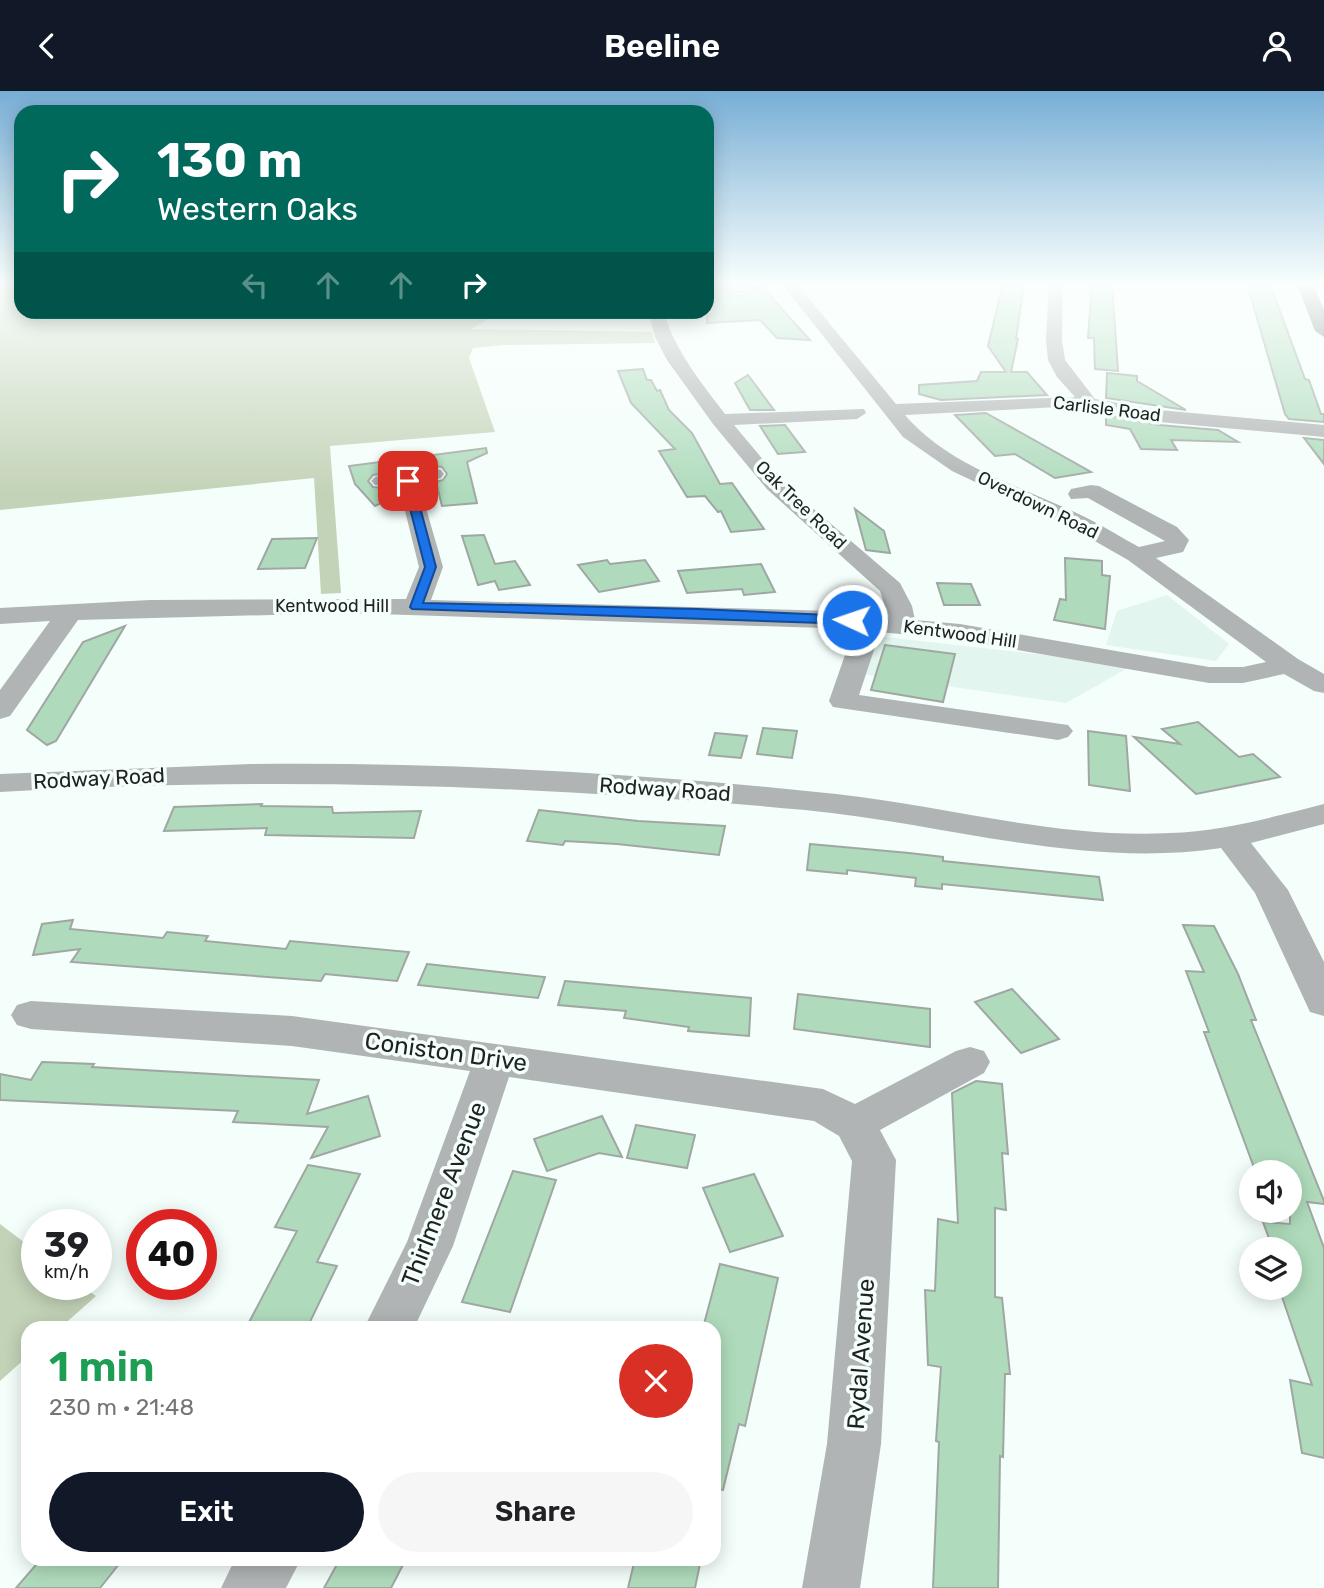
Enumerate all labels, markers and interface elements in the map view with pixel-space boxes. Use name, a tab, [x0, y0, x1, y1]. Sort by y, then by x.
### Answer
icon: back	[28, 27, 66, 65]
text: Beeline	[604, 27, 720, 65]
icon: person	[1258, 27, 1296, 65]
text: 130 m	[157, 131, 302, 189]
icon: right	[42, 133, 133, 224]
text: Western Oaks	[157, 190, 358, 228]
icon: left	[236, 266, 274, 304]
icon: ahead	[309, 266, 347, 304]
icon: ahead	[382, 266, 420, 304]
icon: right	[455, 266, 493, 304]
street label: Carlisle Road	[1052, 391, 1162, 427]
pin	[378, 451, 438, 511]
street label: Oak Tree Road	[751, 456, 851, 554]
icon: arrive	[389, 462, 427, 500]
street label: Overdown Road	[974, 466, 1102, 544]
position arrow	[815, 583, 889, 657]
street label: Kentwood Hill	[275, 595, 389, 617]
street label: Kentwood Hill	[902, 615, 1018, 653]
street label: Rodway Road	[32, 762, 166, 794]
street label: Rodway Road	[598, 772, 732, 806]
street label: Coniston Drive	[363, 1027, 529, 1077]
street label: Thirlmere Avenue	[396, 1098, 492, 1290]
map controls	[1239, 1160, 1302, 1300]
button: sound	[1239, 1160, 1302, 1223]
speed limit sign: 40	[126, 1209, 217, 1300]
text: 39	[44, 1224, 89, 1266]
button: layers	[1239, 1237, 1302, 1300]
text: km/h	[44, 1261, 89, 1283]
street label: Rydal Avenue	[842, 1278, 880, 1430]
text: 1 min	[49, 1342, 155, 1392]
button: close	[619, 1344, 693, 1418]
text: 230 m · 21:48	[49, 1393, 194, 1421]
button: Exit	[49, 1472, 364, 1552]
button: Share	[378, 1472, 693, 1552]

